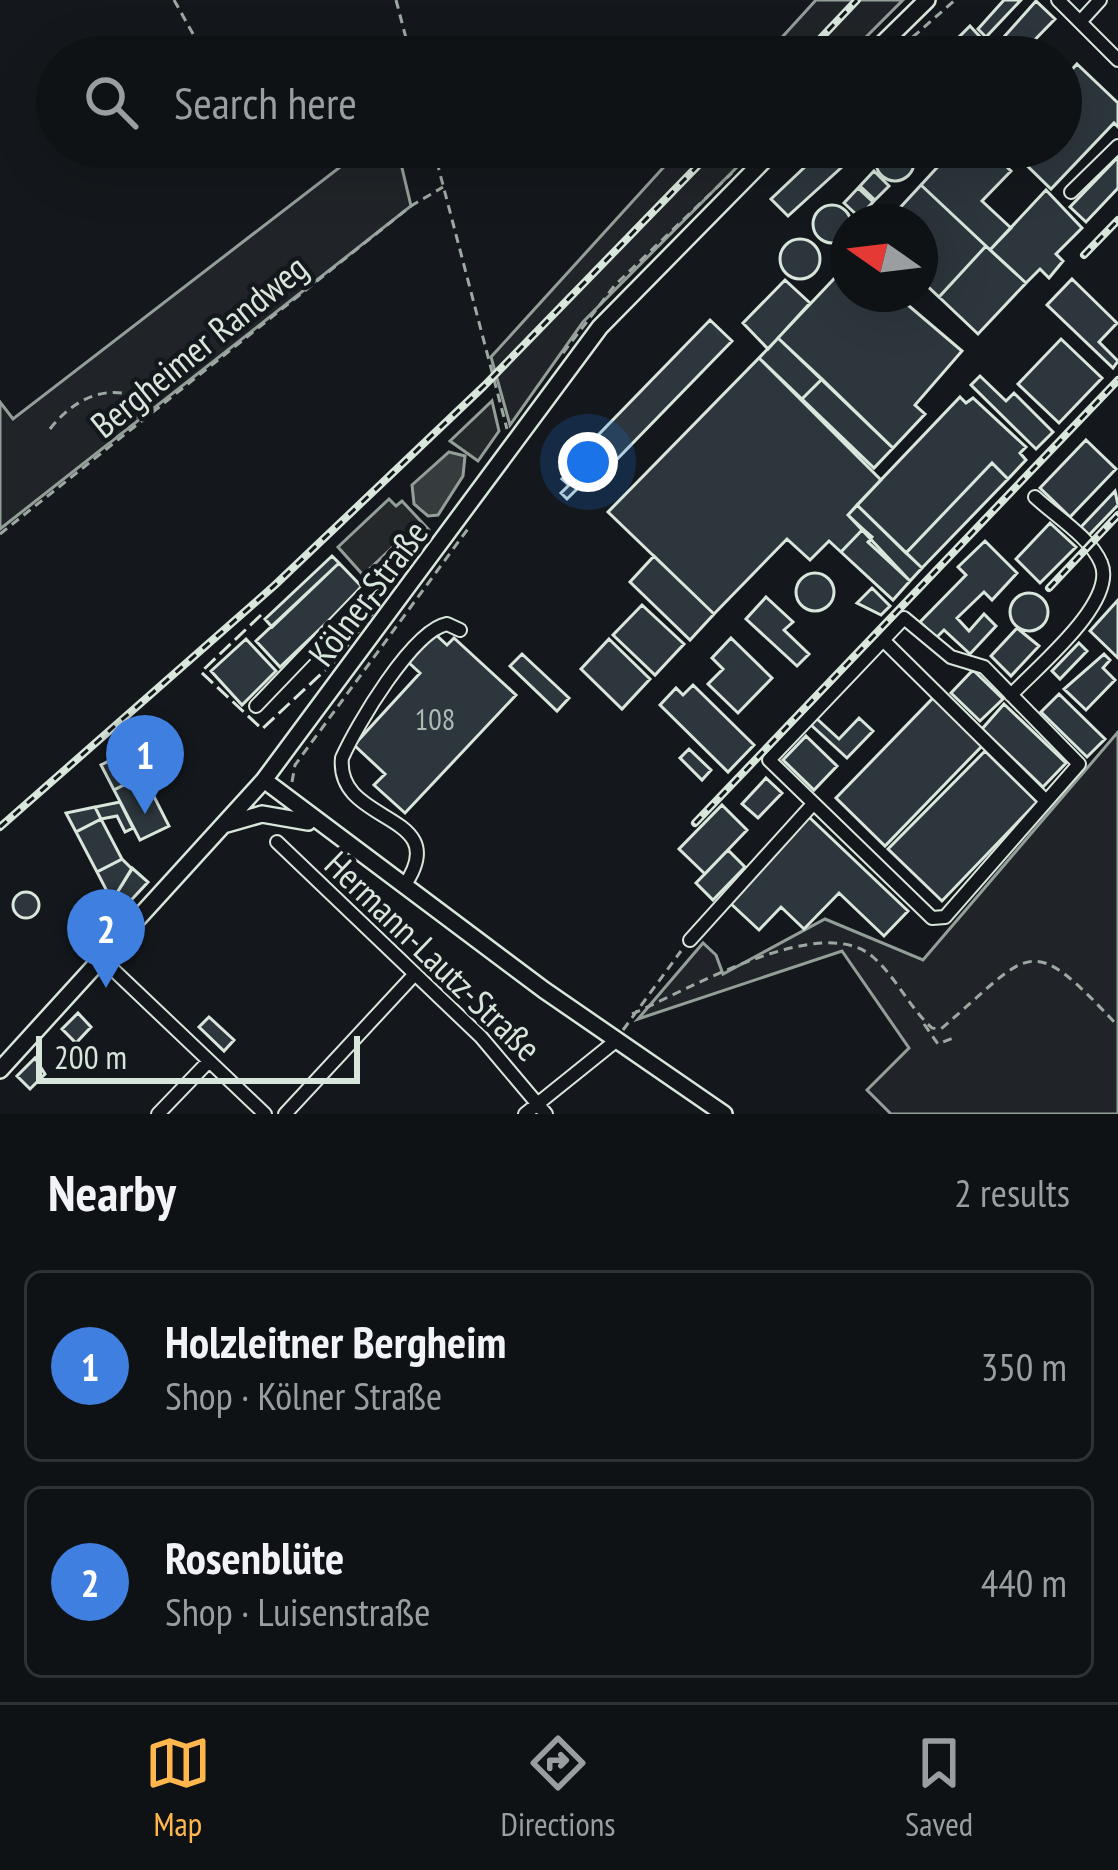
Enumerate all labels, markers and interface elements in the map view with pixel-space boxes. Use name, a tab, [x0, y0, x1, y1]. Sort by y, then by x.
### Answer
search box	[36, 36, 1082, 168]
icon: search	[78, 69, 144, 135]
text: Search here	[174, 73, 357, 131]
north arrow	[830, 204, 938, 312]
street label: Bergheimer Randweg	[81, 244, 317, 447]
your location	[558, 432, 618, 492]
street label: Kölner Straße	[298, 510, 438, 675]
house number: 108	[415, 699, 455, 738]
pin: 1	[106, 715, 184, 814]
street label: Hermann-Lautz-Straße	[315, 841, 551, 1071]
pin: 2	[67, 889, 145, 988]
scale bar	[36, 1030, 360, 1083]
text: 200 m	[54, 1035, 127, 1078]
text: Nearby	[48, 1159, 176, 1225]
text: 2 results	[954, 1167, 1070, 1218]
text: Holzleitner Bergheim	[165, 1312, 506, 1370]
text: 1	[81, 1341, 99, 1392]
text: 350 m	[981, 1341, 1067, 1392]
text: Shop · Kölner Straße	[165, 1370, 442, 1421]
text: Rosenblüte	[165, 1528, 344, 1586]
text: 2	[81, 1557, 99, 1608]
text: 440 m	[981, 1557, 1067, 1608]
text: Shop · Luisenstraße	[165, 1586, 430, 1637]
tab: Map	[145, 1730, 211, 1845]
tab: Directions	[501, 1730, 615, 1845]
tab: Saved	[905, 1730, 973, 1845]

